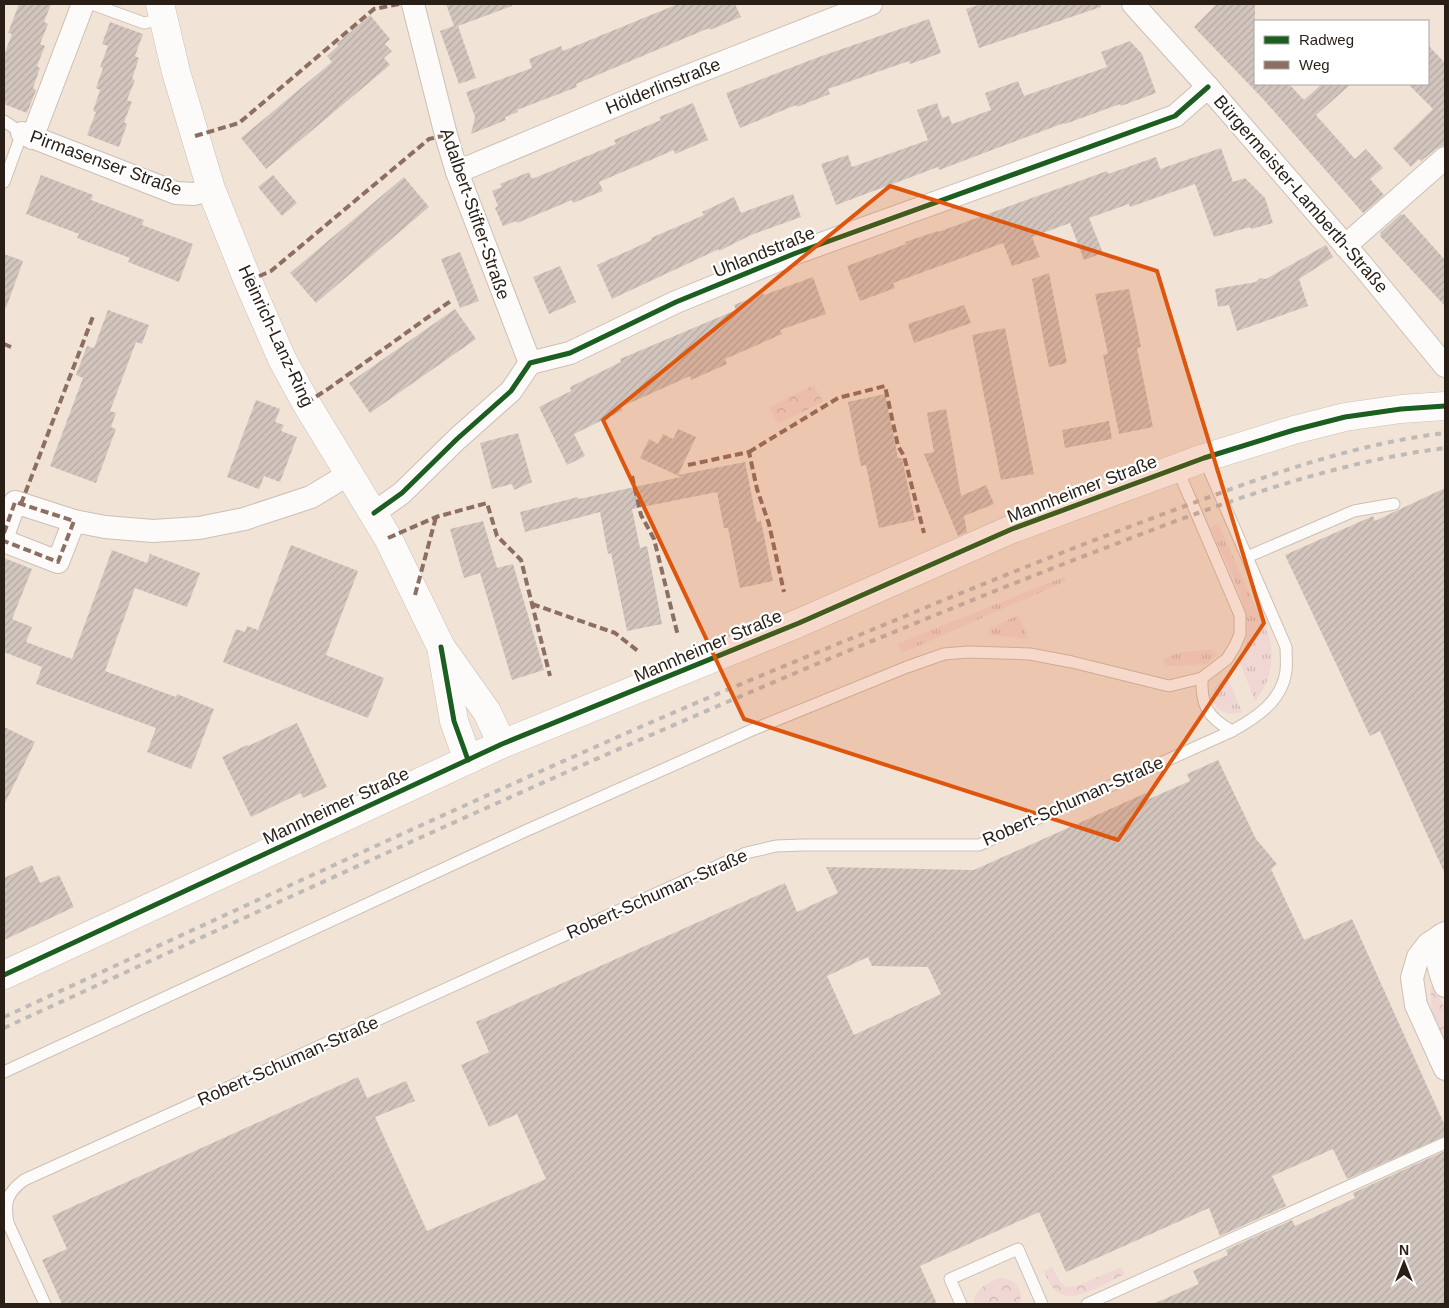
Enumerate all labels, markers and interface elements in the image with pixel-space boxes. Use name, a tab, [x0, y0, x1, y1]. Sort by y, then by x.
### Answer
legend	[1254, 20, 1429, 85]
text: Radweg	[1299, 31, 1354, 48]
street label: Hölderlinstraße	[603, 54, 723, 118]
text: Weg	[1299, 56, 1330, 73]
street label: Bürgermeister-Lamberth-Straße	[1210, 91, 1392, 297]
street label: Pirmasenser Straße	[27, 126, 185, 200]
street label: Adalbert-Stifter-Straße	[436, 126, 514, 302]
street label: Uhlandstraße	[710, 222, 818, 282]
street label: Heinrich-Lanz-Ring	[234, 262, 318, 410]
street label: Mannheimer Straße	[1004, 451, 1160, 527]
street label: Mannheimer Straße	[631, 606, 785, 686]
street label: Robert-Schuman-Straße	[979, 752, 1167, 850]
street label: Mannheimer Straße	[260, 763, 412, 849]
street label: Robert-Schuman-Straße	[563, 845, 751, 943]
street label: Robert-Schuman-Straße	[194, 1012, 382, 1110]
north arrow	[1379, 1238, 1429, 1288]
text: N	[1399, 1242, 1409, 1258]

